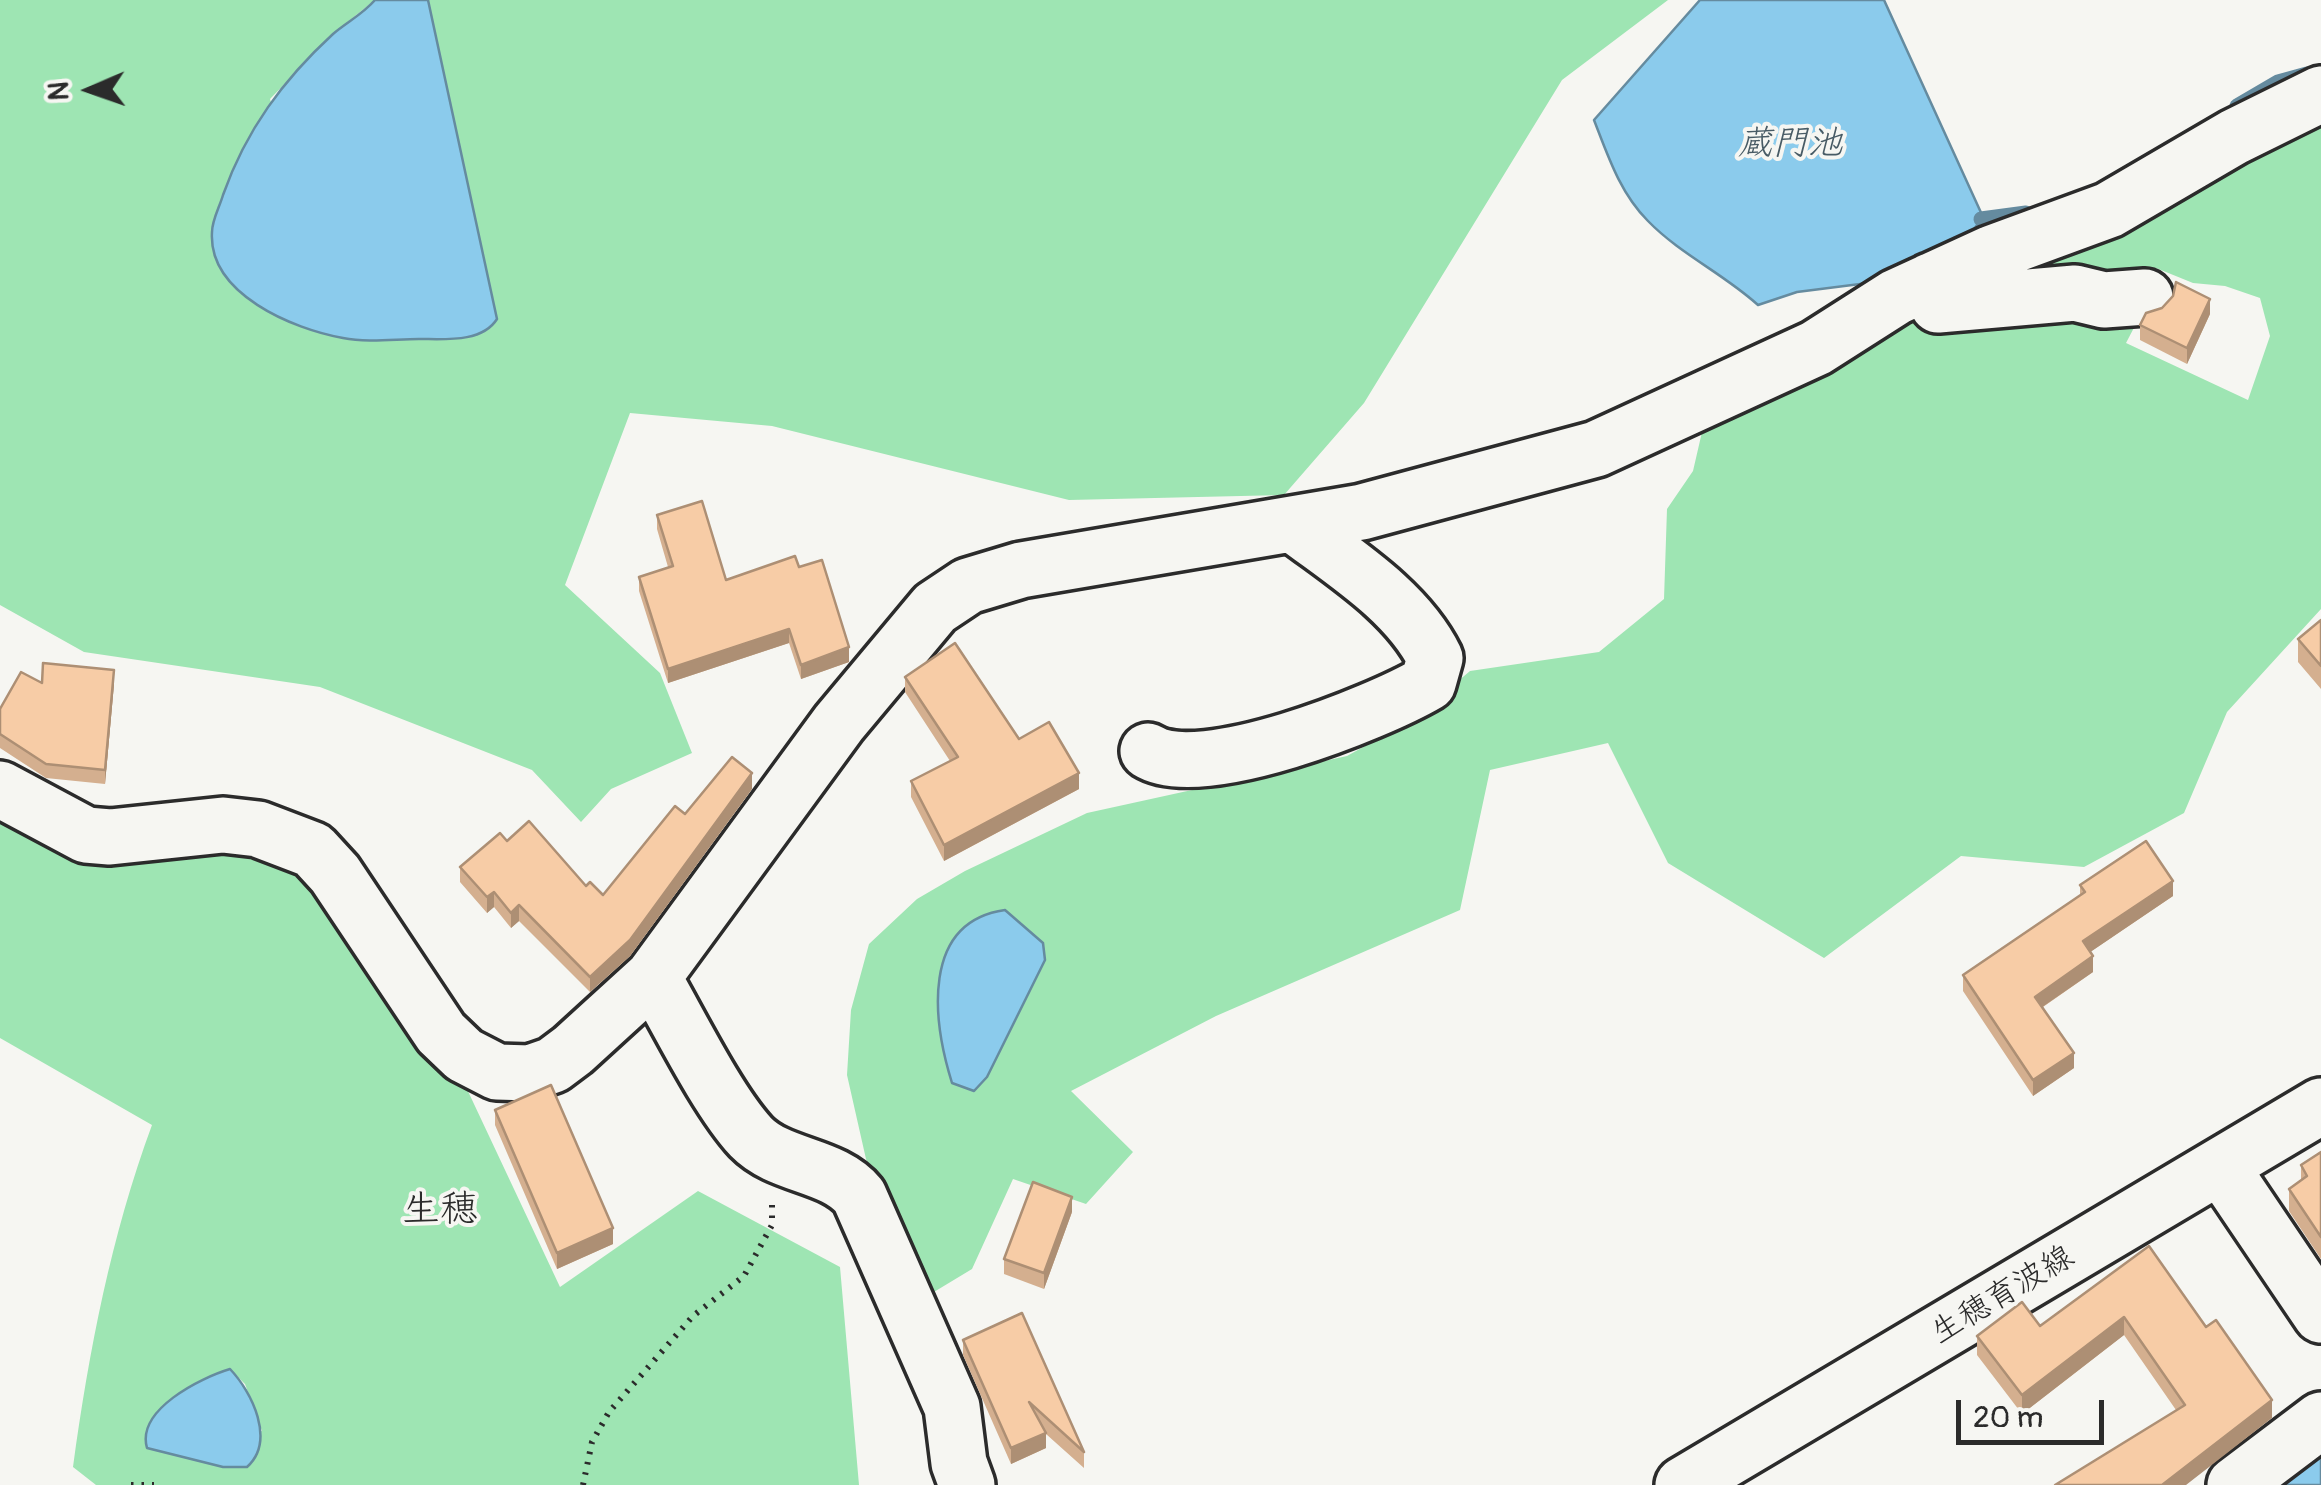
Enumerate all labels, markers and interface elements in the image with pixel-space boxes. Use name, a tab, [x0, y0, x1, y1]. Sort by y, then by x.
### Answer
north arrow	[40, 40, 140, 140]
text: N	[42, 81, 77, 101]
water label: 蔵門池	[1738, 124, 1842, 166]
district label: 生穂	[402, 1188, 478, 1234]
street label: 生穂育波線	[1925, 1238, 2081, 1354]
scale bar	[1961, 1380, 2108, 1442]
text: 20 m	[1973, 1399, 2043, 1436]

